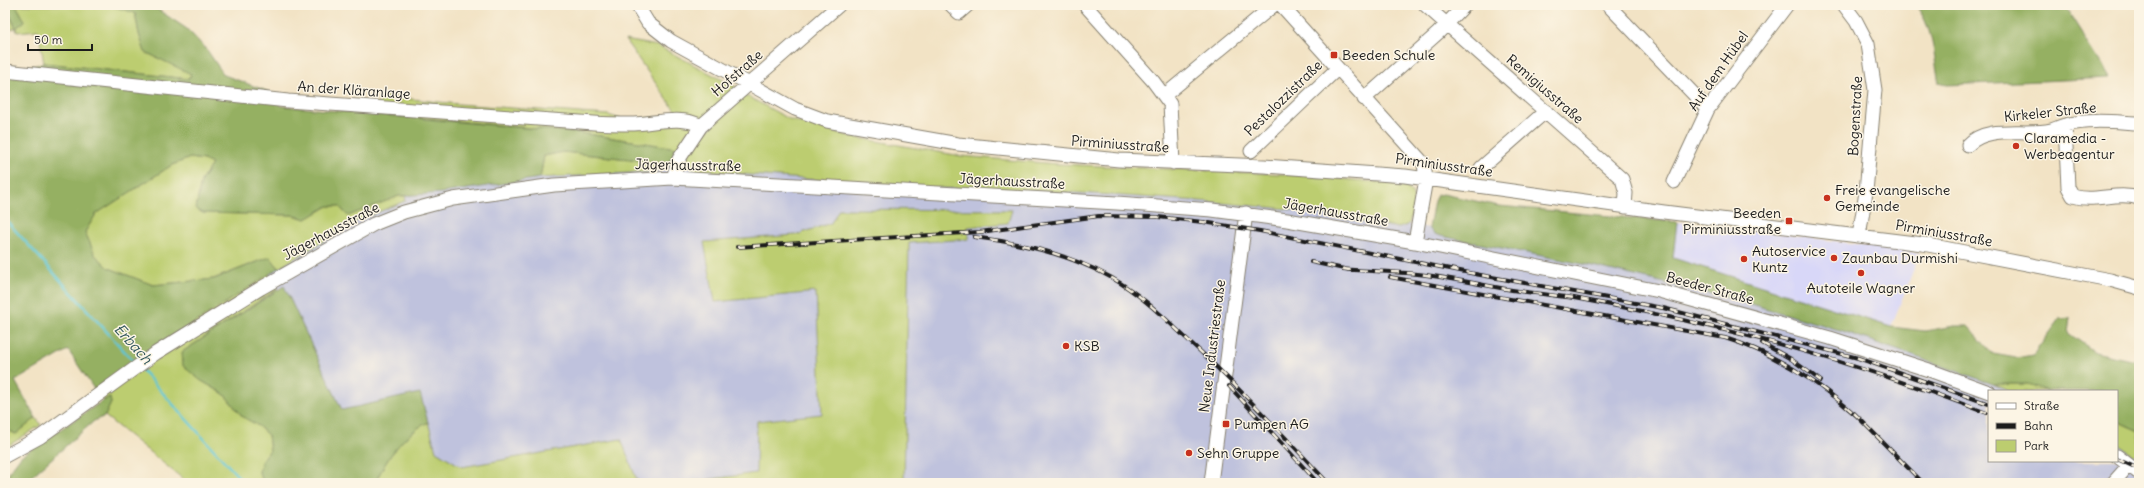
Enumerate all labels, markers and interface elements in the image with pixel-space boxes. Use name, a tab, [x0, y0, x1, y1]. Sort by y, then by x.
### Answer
scale bar	[28, 26, 92, 52]
street label: Auf dem Hübel	[1684, 28, 1752, 114]
text: 50 m	[34, 32, 63, 47]
street label: Hofstraße	[708, 46, 766, 100]
place label: Beeden Schule	[1342, 46, 1435, 64]
marker: Beeden Schule	[1329, 50, 1339, 60]
street label: Remigiusstraße	[1503, 50, 1587, 128]
street label: Pestalozzistraße	[1240, 56, 1326, 140]
street label: Bogenstraße	[1844, 75, 1866, 157]
street label: An der Kläranlage	[297, 77, 411, 103]
street label: Kirkeler Straße	[2003, 98, 2097, 126]
place label: Claramedia - Werbeagentur	[2024, 129, 2115, 163]
street label: Pirminiusstraße	[1070, 132, 1170, 156]
marker: Claramedia - Werbeagentur	[2011, 141, 2021, 151]
street label: Pirminiusstraße	[1394, 149, 1494, 181]
street label: Jägerhausstraße	[635, 155, 741, 175]
street label: Jägerhausstraße	[958, 169, 1066, 193]
place label: Freie evangelische Gemeinde	[1835, 181, 1950, 215]
marker: Freie evangelische Gemeinde	[1822, 193, 1832, 203]
street label: Jägerhausstraße	[1282, 194, 1390, 230]
street label: Jägerhausstraße	[280, 198, 382, 264]
place label: Beeden Pirminiusstraße	[1683, 204, 1781, 238]
marker: Beeden Pirminiusstraße	[1784, 216, 1794, 226]
street label: Pirminiusstraße	[1894, 216, 1994, 250]
place label: Autoservice Kuntz	[1752, 242, 1826, 276]
place label: Zaunbau Durmishi	[1842, 249, 1958, 267]
marker: Zaunbau Durmishi	[1829, 253, 1839, 263]
marker: Autoservice Kuntz	[1739, 254, 1749, 264]
street label: Beeder Straße	[1664, 268, 1756, 308]
marker: Autoteile Wagner	[1856, 268, 1866, 278]
street label: Neue Industriestraße	[1195, 278, 1229, 414]
place label: Autoteile Wagner	[1807, 279, 1915, 297]
water label: Erbach	[110, 320, 157, 368]
place label: KSB	[1074, 337, 1100, 355]
marker: KSB	[1061, 341, 1071, 351]
legend	[1988, 390, 2118, 462]
text: Straße	[2024, 398, 2059, 413]
place label: Pumpen AG	[1234, 415, 1309, 433]
text: Bahn	[2024, 418, 2053, 433]
marker: Pumpen AG	[1221, 419, 1231, 429]
text: Park	[2024, 438, 2049, 453]
place label: Sehn Gruppe	[1197, 444, 1279, 462]
marker: Sehn Gruppe	[1184, 448, 1194, 458]

